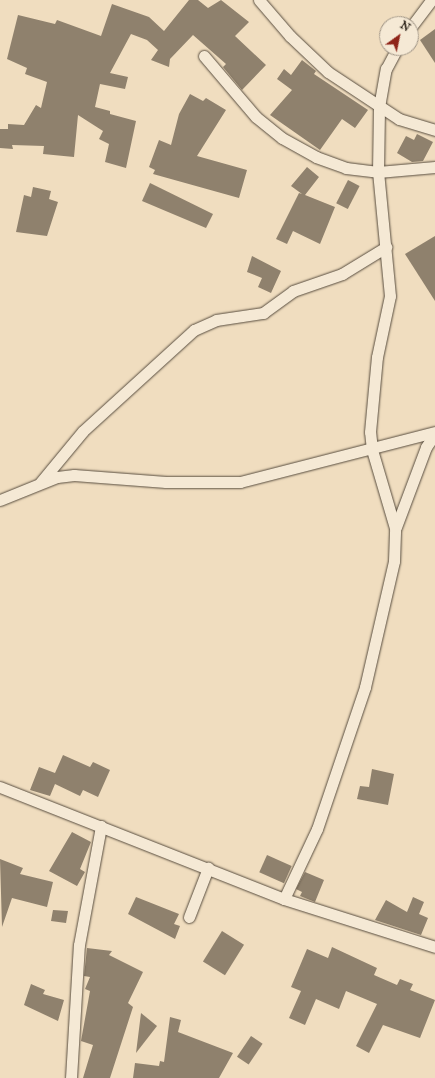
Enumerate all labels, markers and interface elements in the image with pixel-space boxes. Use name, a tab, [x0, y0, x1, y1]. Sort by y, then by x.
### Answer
north arrow	[379, 16, 419, 56]
text: N	[398, 18, 413, 34]

